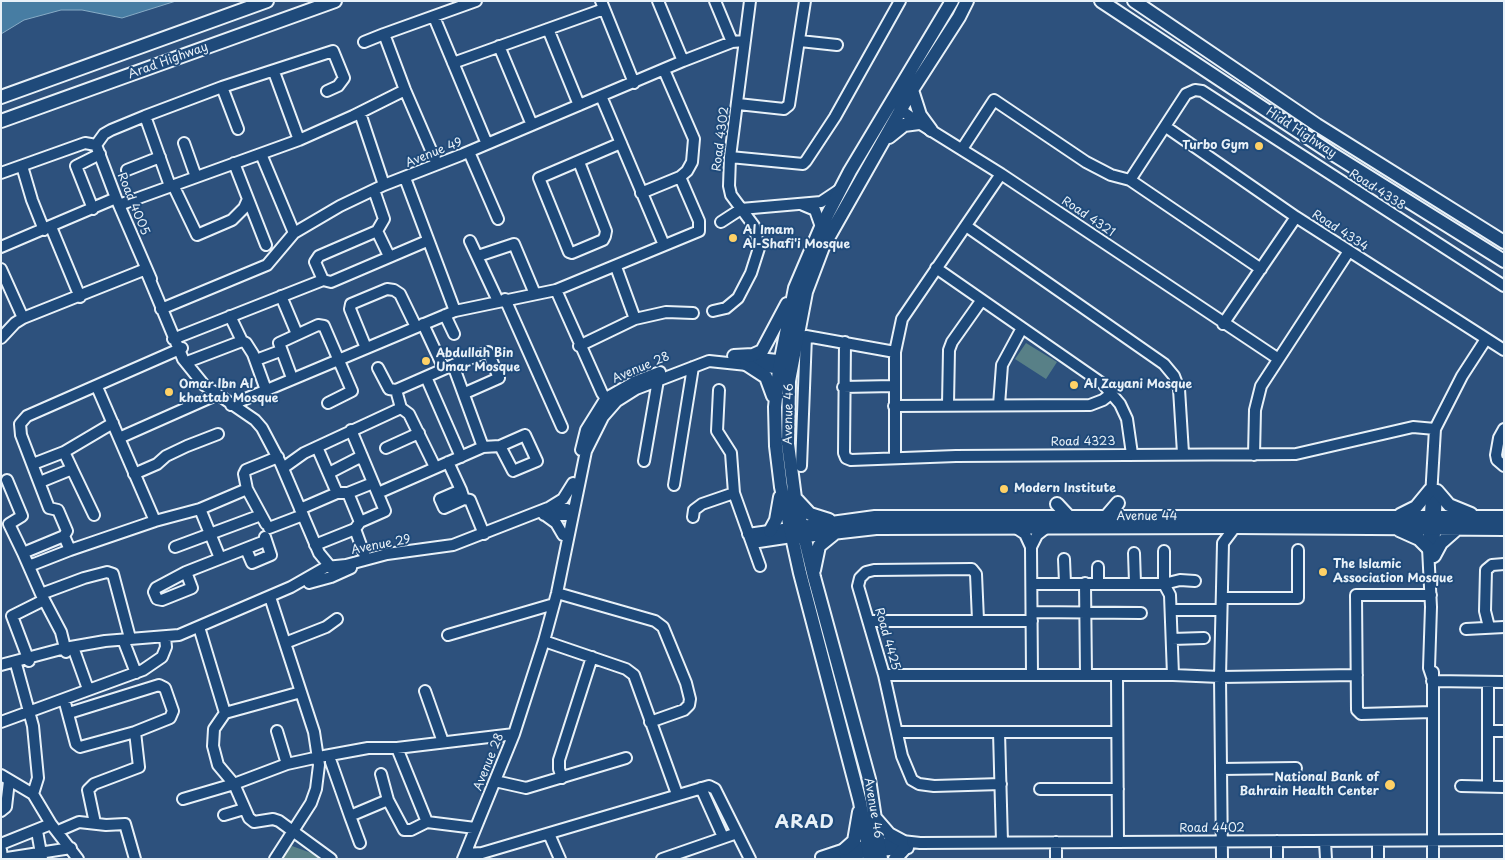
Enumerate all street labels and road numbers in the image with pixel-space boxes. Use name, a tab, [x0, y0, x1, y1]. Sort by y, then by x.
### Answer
street label: Arad Highway	[126, 40, 210, 82]
street label: Hidd Highway	[1263, 105, 1339, 161]
street label: Road 4302	[710, 106, 732, 172]
street label: Avenue 49	[404, 135, 464, 171]
street label: Road 4338	[1346, 167, 1408, 213]
street label: Road 4005	[114, 171, 152, 237]
street label: Road 4321	[1059, 194, 1117, 240]
street label: Road 4334	[1309, 207, 1371, 255]
street label: Avenue 28	[610, 349, 672, 387]
street label: Avenue 46	[781, 383, 797, 445]
street label: Road 4323	[1051, 434, 1115, 450]
street label: Avenue 44	[1117, 510, 1177, 524]
street label: Avenue 29	[350, 532, 412, 558]
street label: Road 4425	[871, 606, 903, 672]
street label: Avenue 28	[471, 731, 507, 793]
street label: Avenue 46	[861, 777, 885, 839]
street label: Road 4402	[1179, 822, 1245, 836]

